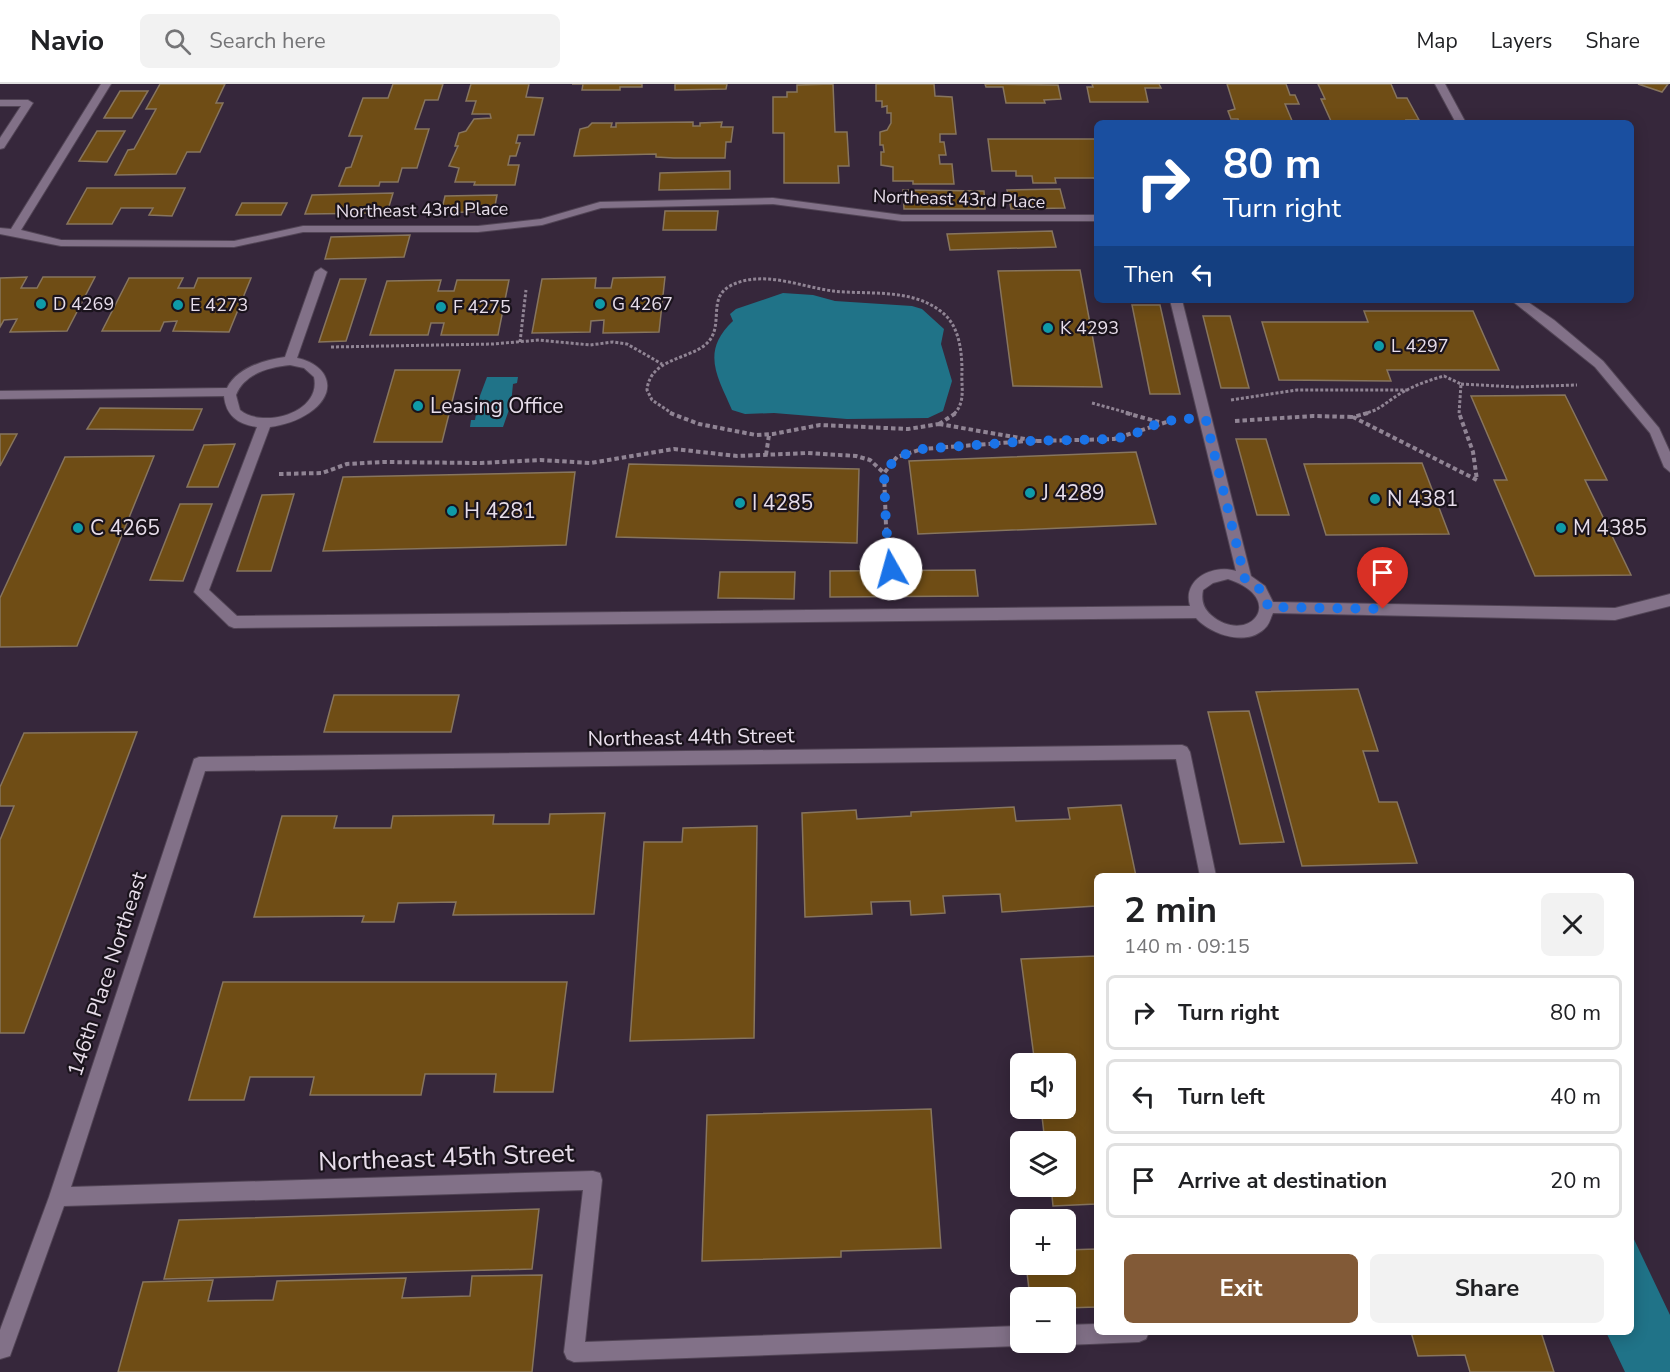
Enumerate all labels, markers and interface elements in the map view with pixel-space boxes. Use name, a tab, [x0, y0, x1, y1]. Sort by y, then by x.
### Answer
search box	[140, 14, 560, 68]
text: Navio	[30, 22, 104, 60]
icon: search	[161, 25, 194, 58]
text: Search here	[209, 26, 326, 56]
text: Map	[1416, 27, 1458, 55]
text: Layers	[1491, 27, 1552, 55]
text: Share	[1585, 27, 1640, 55]
text: 80 m	[1223, 136, 1322, 193]
icon: right	[1124, 144, 1202, 222]
street label: Northeast 43rd Place	[872, 184, 1046, 214]
text: Turn right	[1223, 190, 1341, 227]
street label: Northeast 43rd Place	[336, 196, 508, 224]
icon: left	[1186, 258, 1219, 291]
text: Then	[1124, 260, 1174, 290]
place label: D 4269	[53, 292, 114, 316]
place label: G 4267	[612, 292, 673, 316]
place label: E 4273	[190, 293, 248, 317]
place label: F 4275	[453, 295, 511, 319]
marker: D 4269	[34, 297, 48, 311]
marker: G 4267	[593, 297, 607, 311]
marker: E 4273	[171, 298, 185, 312]
marker: F 4275	[434, 300, 448, 314]
place label: K 4293	[1060, 316, 1119, 340]
marker: K 4293	[1041, 321, 1055, 335]
place label: L 4297	[1391, 334, 1449, 358]
marker: L 4297	[1372, 339, 1386, 353]
place label: Leasing Office	[430, 392, 563, 420]
marker: Leasing Office	[411, 399, 425, 413]
place label: J 4289	[1041, 479, 1105, 507]
place label: N 4381	[1387, 485, 1458, 513]
marker: J 4289	[1023, 486, 1037, 500]
place label: I 4285	[752, 489, 813, 517]
marker: N 4381	[1368, 492, 1382, 506]
marker: I 4285	[733, 496, 747, 510]
place label: H 4281	[464, 497, 536, 525]
marker: H 4281	[445, 504, 459, 518]
place label: C 4265	[90, 514, 160, 542]
place label: M 4385	[1573, 514, 1647, 542]
marker: C 4265	[71, 521, 85, 535]
marker: M 4385	[1554, 521, 1568, 535]
position arrow	[859, 537, 923, 601]
pin	[1357, 547, 1408, 609]
icon: arrive	[1366, 556, 1399, 589]
street label: Northeast 44th Street	[587, 721, 795, 753]
street label: 146th Place Northeast	[61, 868, 153, 1080]
text: 2 min	[1124, 886, 1217, 935]
button: close	[1541, 893, 1604, 956]
text: 140 m · 09:15	[1124, 933, 1250, 960]
icon: right	[1127, 996, 1160, 1029]
text: Turn right	[1178, 998, 1279, 1028]
text: 80 m	[1550, 998, 1601, 1028]
map controls	[1010, 1053, 1076, 1353]
button: sound	[1010, 1053, 1076, 1119]
icon: left	[1127, 1080, 1160, 1113]
text: Turn left	[1178, 1082, 1265, 1112]
text: 40 m	[1550, 1082, 1601, 1112]
button: layers	[1010, 1131, 1076, 1197]
street label: Northeast 45th Street	[317, 1136, 575, 1179]
icon: arrive	[1127, 1164, 1160, 1197]
text: Arrive at destination	[1178, 1166, 1387, 1196]
text: 20 m	[1550, 1166, 1601, 1196]
button: +	[1010, 1209, 1076, 1275]
button: Exit	[1124, 1254, 1358, 1323]
button: Share	[1370, 1254, 1604, 1323]
button: −	[1010, 1287, 1076, 1353]

